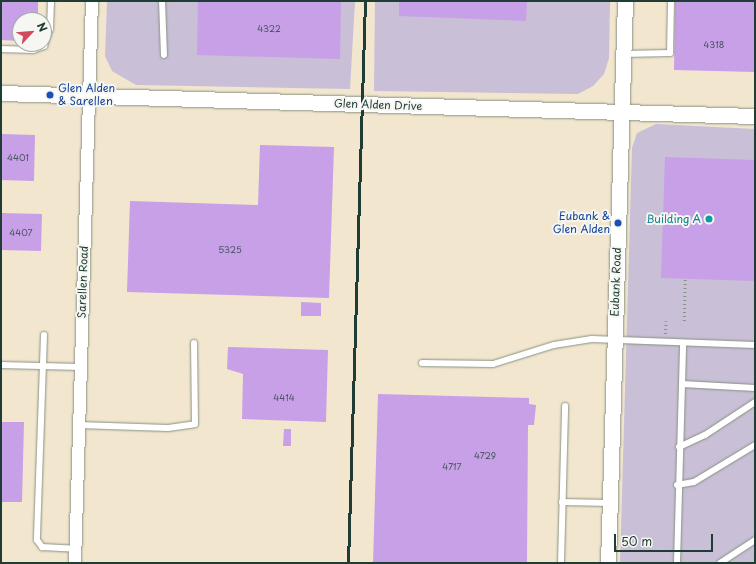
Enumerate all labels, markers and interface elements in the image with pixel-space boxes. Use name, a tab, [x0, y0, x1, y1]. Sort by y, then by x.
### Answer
north arrow	[12, 12, 52, 52]
text: N	[33, 19, 52, 35]
house number: 4322	[257, 23, 281, 33]
house number: 4318	[704, 39, 724, 49]
place label: Glen Alden & Sarellen	[58, 82, 116, 108]
marker: Glen Alden & Sarellen	[45, 90, 55, 100]
street label: Glen Alden Drive	[333, 97, 423, 113]
house number: 4401	[7, 152, 29, 162]
place label: Eubank & Glen Alden	[552, 210, 610, 236]
place label: Building A	[646, 212, 701, 226]
marker: Building A	[704, 214, 714, 224]
marker: Eubank & Glen Alden	[613, 218, 623, 228]
house number: 4407	[9, 227, 33, 237]
house number: 5325	[218, 244, 242, 254]
street label: Sarellen Road	[75, 245, 91, 319]
street label: Eubank Road	[608, 247, 624, 317]
house number: 4414	[273, 392, 295, 402]
house number: 4729	[474, 450, 496, 460]
house number: 4717	[442, 461, 462, 471]
scale bar	[616, 526, 715, 552]
text: 50 m	[621, 532, 652, 550]

